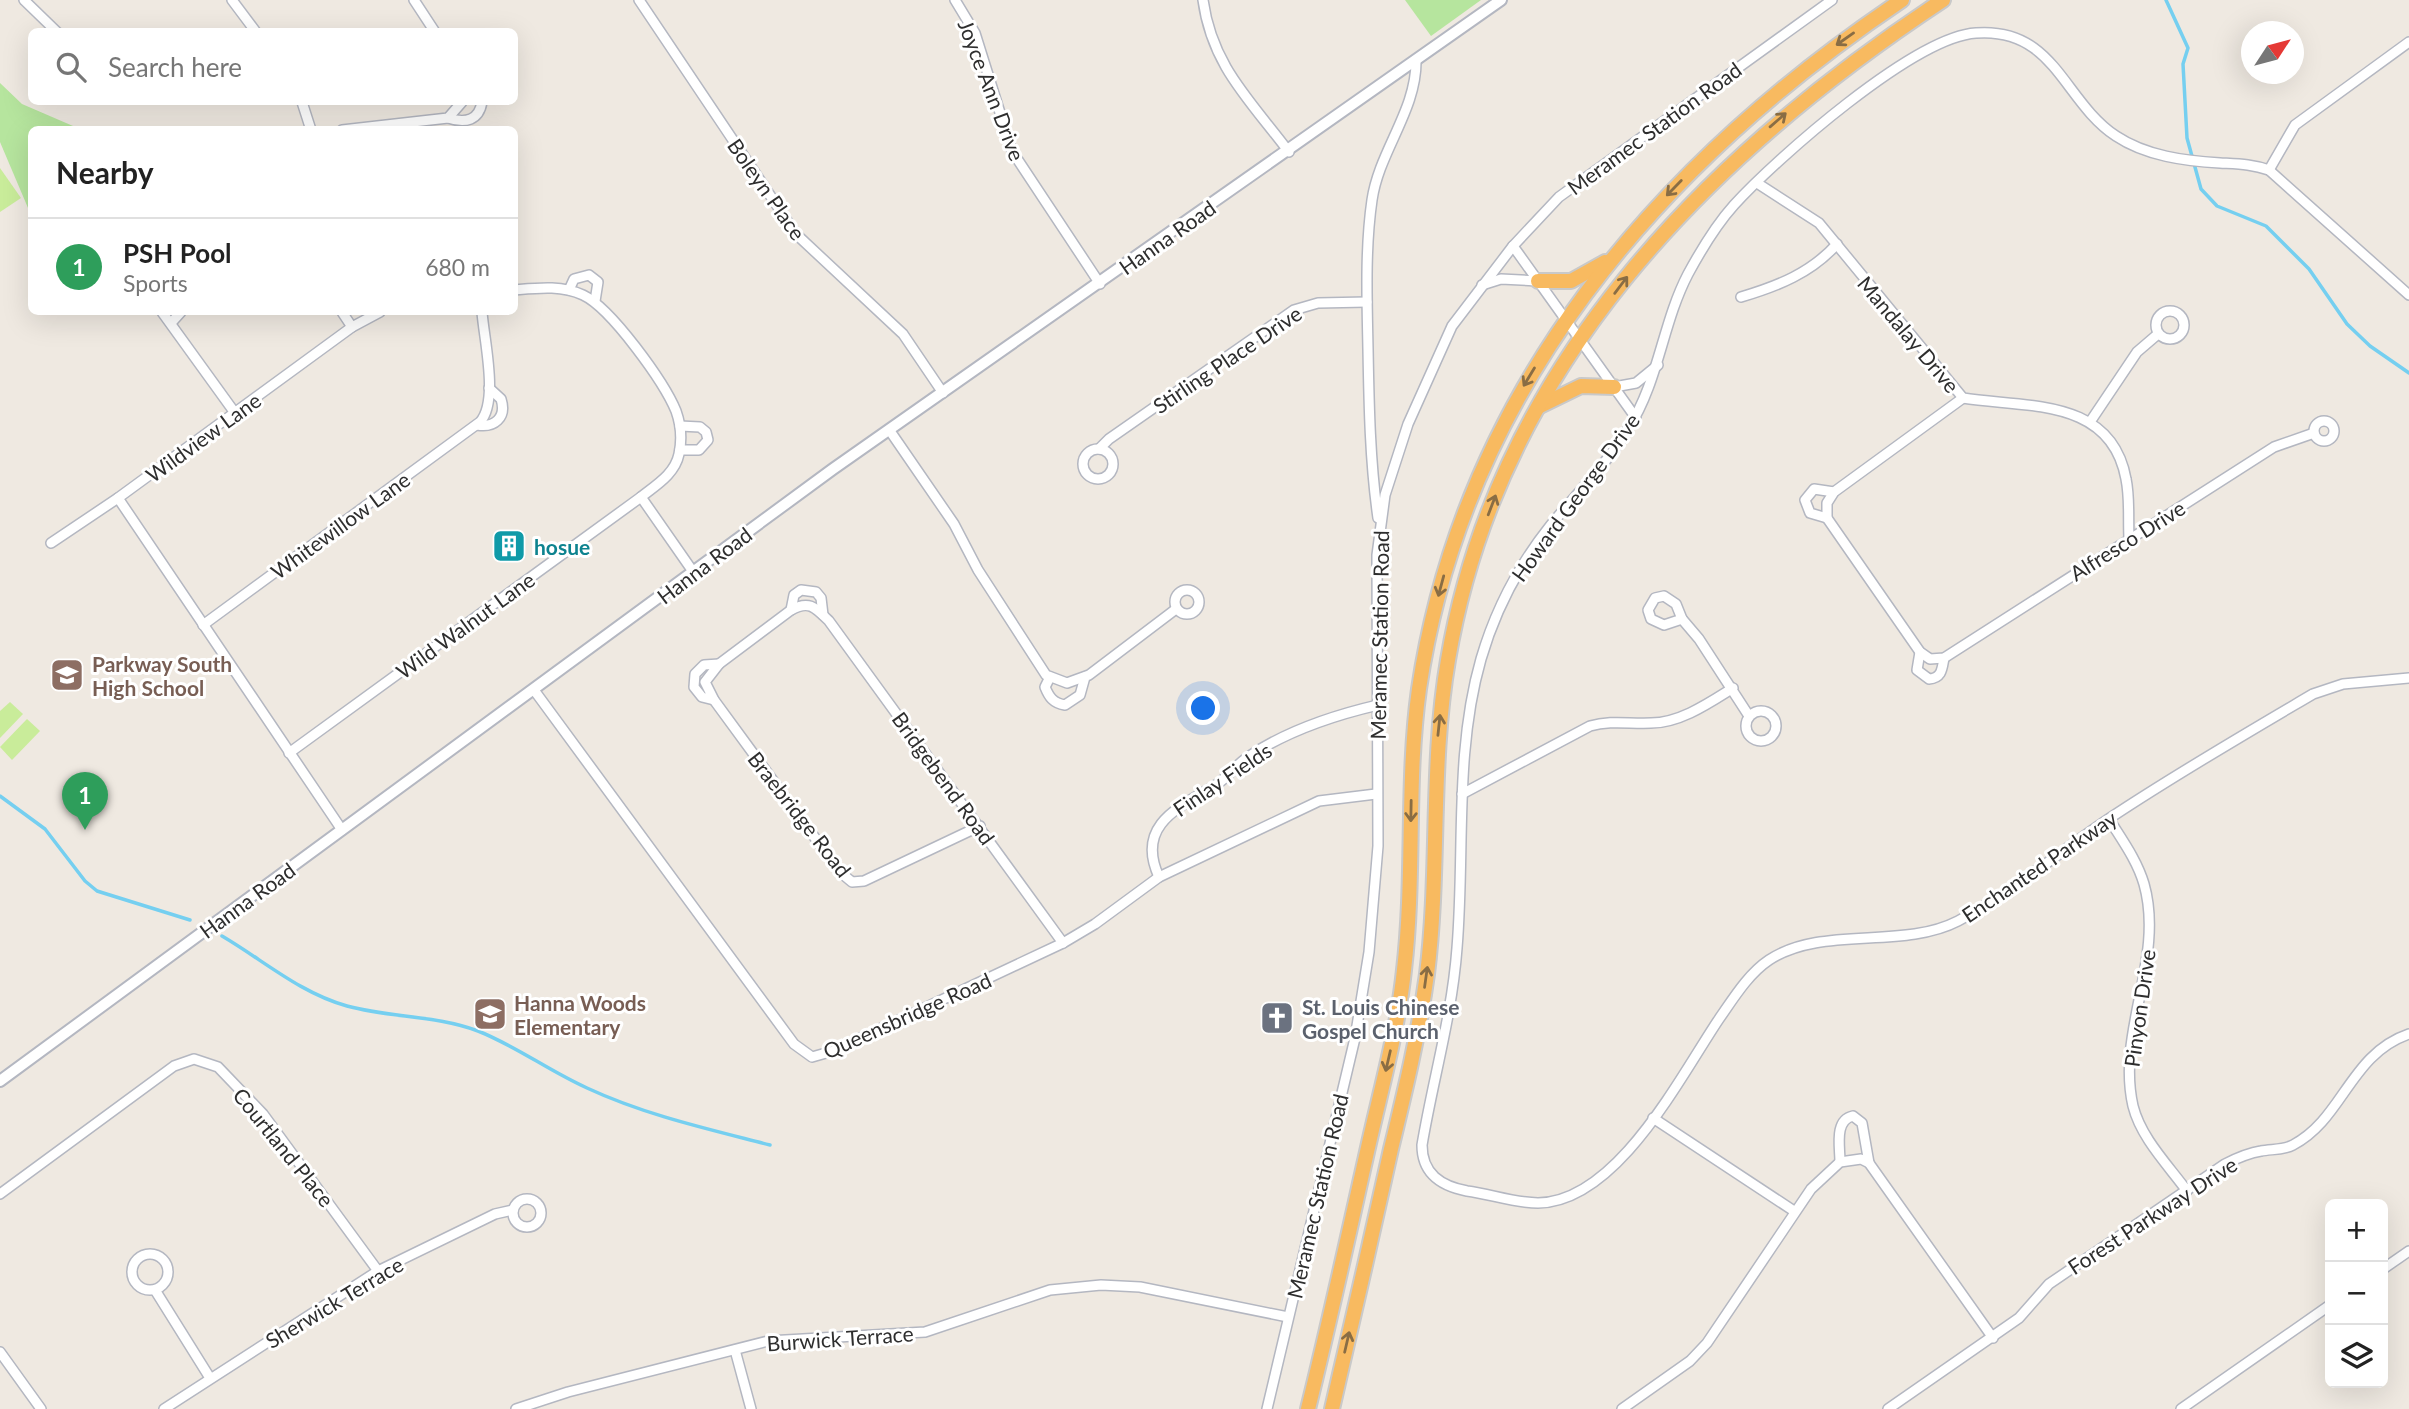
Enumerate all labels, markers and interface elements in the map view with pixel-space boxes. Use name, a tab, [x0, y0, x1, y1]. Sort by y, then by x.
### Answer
street label: Joyce Ann Drive	[954, 16, 1030, 164]
north arrow	[2241, 21, 2304, 84]
search box	[28, 28, 518, 105]
one-way arrow	[1836, 32, 1855, 46]
icon: search	[52, 48, 90, 86]
text: Search here	[108, 51, 242, 83]
street label: Meramec Station Road	[1562, 56, 1746, 200]
one-way arrow	[1769, 113, 1787, 129]
street label: Boleyn Place	[723, 134, 811, 244]
text: Nearby	[56, 154, 154, 190]
one-way arrow	[1666, 179, 1683, 196]
street label: Hanna Road	[1114, 195, 1220, 279]
text: PSH Pool	[123, 237, 232, 269]
text: 1	[72, 253, 86, 281]
text: 680 m	[425, 253, 490, 281]
text: Sports	[123, 269, 188, 297]
street label: Mandalay Drive	[1853, 271, 1965, 397]
one-way arrow	[1613, 276, 1628, 294]
street label: Stirling Place Drive	[1148, 300, 1306, 418]
one-way arrow	[1522, 367, 1536, 387]
street label: Wildview Lane	[141, 387, 265, 487]
street label: Howard George Drive	[1506, 408, 1644, 586]
street label: Whitewillow Lane	[266, 466, 414, 584]
one-way arrow	[1487, 494, 1500, 516]
street label: Alfresco Drive	[2065, 495, 2189, 585]
street label: Hanna Road	[652, 521, 756, 609]
building icon: hosue	[490, 527, 528, 565]
street label: Meramec Station Road	[1365, 530, 1393, 740]
place label: hosue	[534, 534, 590, 559]
street label: Wild Walnut Lane	[391, 566, 539, 684]
one-way arrow	[1434, 574, 1447, 597]
place label: Parkway South High School	[92, 651, 232, 700]
school or university icon: Parkway South High School	[48, 656, 86, 694]
your location	[1186, 691, 1220, 725]
street label: Bridgebend Road	[887, 707, 1001, 849]
one-way arrow	[1432, 714, 1445, 737]
street label: Finlay Fields	[1168, 737, 1276, 821]
street label: Braebridge Road	[743, 746, 857, 882]
pin: 1	[62, 772, 108, 830]
one-way arrow	[1405, 799, 1418, 822]
street label: Enchanted Parkway	[1957, 805, 2121, 927]
street label: Hanna Road	[194, 857, 300, 943]
street label: Pinyon Drive	[2118, 948, 2160, 1068]
one-way arrow	[1420, 966, 1433, 988]
street label: Queensbridge Road	[819, 967, 995, 1063]
place label: Hanna Woods Elementary	[514, 990, 646, 1039]
place label: St. Louis Chinese Gospel Church	[1302, 994, 1459, 1043]
school or university icon: Hanna Woods Elementary	[471, 995, 509, 1033]
church icon: St. Louis Chinese Gospel Church	[1258, 999, 1296, 1037]
one-way arrow	[1381, 1049, 1394, 1072]
street label: Courtland Place	[228, 1083, 340, 1211]
street label: Meramec Station Road	[1281, 1091, 1353, 1301]
street label: Forest Parkway Drive	[2063, 1151, 2241, 1279]
map controls	[2325, 1199, 2388, 1388]
button: +	[2325, 1199, 2388, 1262]
street label: Sherwick Terrace	[261, 1251, 407, 1353]
button: −	[2325, 1262, 2388, 1325]
street label: Burwick Terrace	[766, 1320, 914, 1356]
button: layers	[2325, 1325, 2388, 1388]
one-way arrow	[1341, 1332, 1354, 1354]

